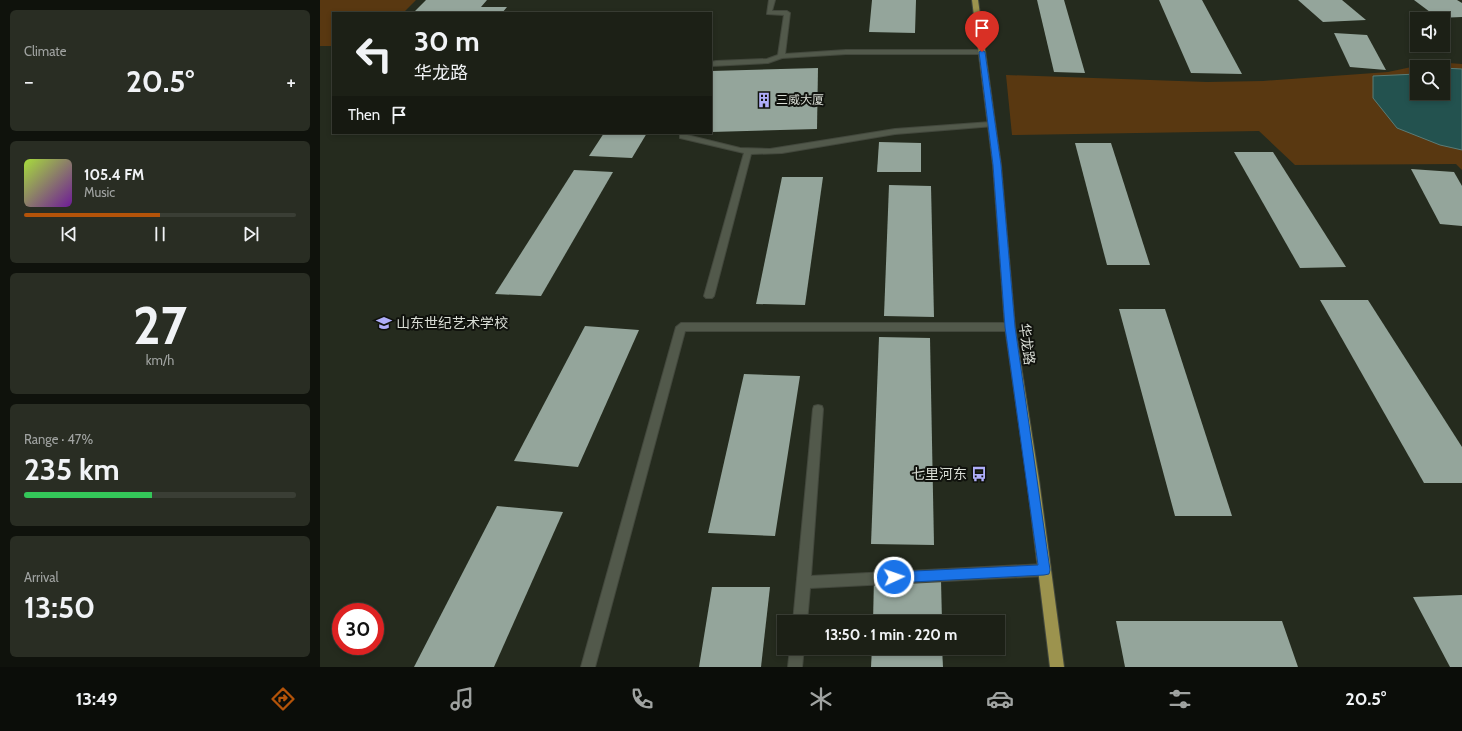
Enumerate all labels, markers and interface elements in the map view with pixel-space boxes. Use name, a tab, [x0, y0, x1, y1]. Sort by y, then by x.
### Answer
pin	[965, 11, 999, 52]
map controls	[1410, 12, 1450, 100]
button: sound	[1410, 12, 1450, 52]
icon: arrive	[971, 17, 993, 39]
text: 30 m	[414, 24, 480, 58]
icon: left	[348, 28, 400, 80]
text: Climate	[24, 43, 66, 59]
button: search	[1410, 60, 1450, 100]
text: 华龙路	[414, 62, 468, 84]
text: 20.5°	[126, 63, 194, 100]
text: −	[24, 68, 34, 95]
text: +	[286, 68, 296, 95]
building icon: 三威大厦	[755, 91, 773, 109]
place label: 三威大厦	[776, 92, 824, 107]
icon: arrive	[388, 104, 410, 126]
text: Then	[348, 106, 380, 124]
text: 105.4 FM	[84, 166, 144, 184]
text: Music	[84, 184, 115, 200]
icon: previous	[58, 223, 80, 245]
icon: pause	[149, 223, 171, 245]
icon: next	[240, 223, 262, 245]
text: 27	[133, 294, 187, 357]
school or university icon: 山东世纪艺术学校	[375, 314, 393, 332]
place label: 山东世纪艺术学校	[396, 314, 508, 332]
street label: 华龙路	[1015, 322, 1039, 366]
text: km/h	[146, 352, 174, 368]
text: Range · 47%	[24, 431, 93, 447]
text: 235 km	[24, 451, 120, 488]
place label: 七里河东	[911, 465, 967, 483]
bus stop icon: 七里河东	[970, 465, 988, 483]
position arrow	[873, 556, 915, 598]
text: Arrival	[24, 569, 59, 585]
text: 13:50	[24, 589, 95, 626]
speed limit sign: 30	[332, 603, 384, 655]
text: 13:50 · 1 min · 220 m	[825, 626, 957, 644]
icon: directions	[269, 685, 297, 713]
icon: music	[448, 685, 476, 713]
icon: phone	[628, 685, 656, 713]
icon: climate	[807, 685, 835, 713]
icon: car	[986, 685, 1014, 713]
icon: filters	[1166, 685, 1194, 713]
text: 13:49	[76, 688, 117, 710]
text: 20.5°	[1345, 688, 1386, 710]

